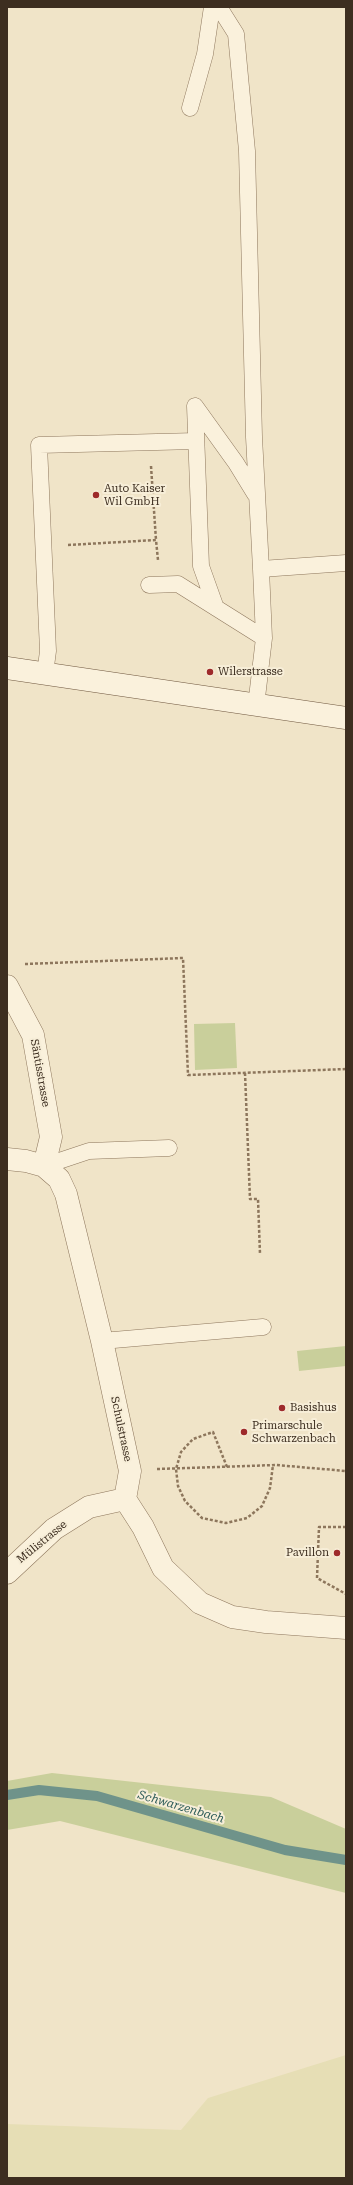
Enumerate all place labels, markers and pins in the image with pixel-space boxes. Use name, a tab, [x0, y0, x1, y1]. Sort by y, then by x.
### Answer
place label: Auto Kaiser Wil GmbH	[104, 482, 165, 508]
marker: Auto Kaiser Wil GmbH	[91, 490, 101, 500]
place label: Wilerstrasse	[218, 665, 283, 679]
marker: Wilerstrasse	[205, 667, 215, 677]
place label: Basishus	[290, 1401, 336, 1415]
marker: Basishus	[277, 1403, 287, 1413]
place label: Primarschule Schwarzenbach	[252, 1419, 336, 1445]
marker: Primarschule Schwarzenbach	[239, 1427, 249, 1437]
place label: Pavillon	[286, 1546, 329, 1560]
marker: Pavillon	[332, 1548, 342, 1558]

